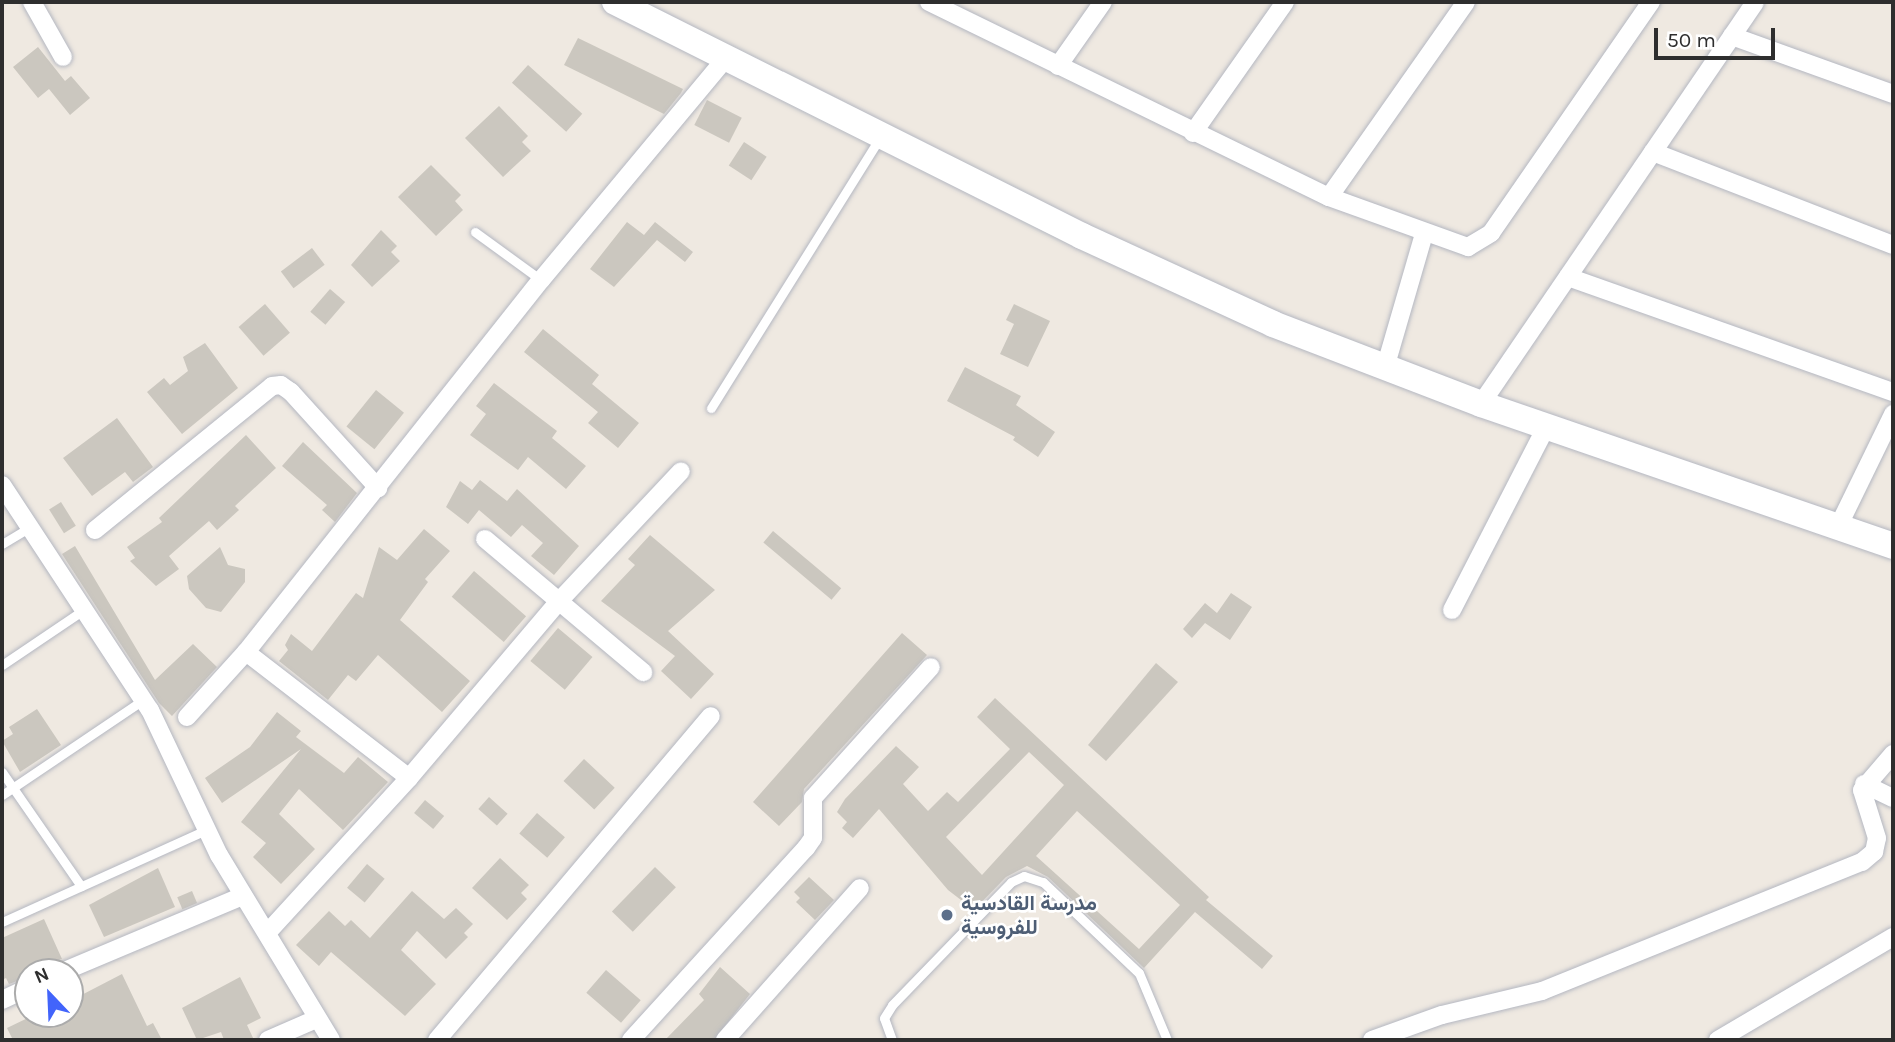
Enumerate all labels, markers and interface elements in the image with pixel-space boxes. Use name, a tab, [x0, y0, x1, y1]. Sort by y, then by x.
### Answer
scale bar	[1657, 14, 1778, 58]
text: 50 m	[1667, 28, 1716, 52]
place label: مدرسة القادسية للفروسية	[961, 890, 1097, 940]
marker: مدرسة القادسية للفروسية	[939, 907, 955, 923]
north arrow	[14, 958, 84, 1028]
text: N	[31, 963, 52, 988]

